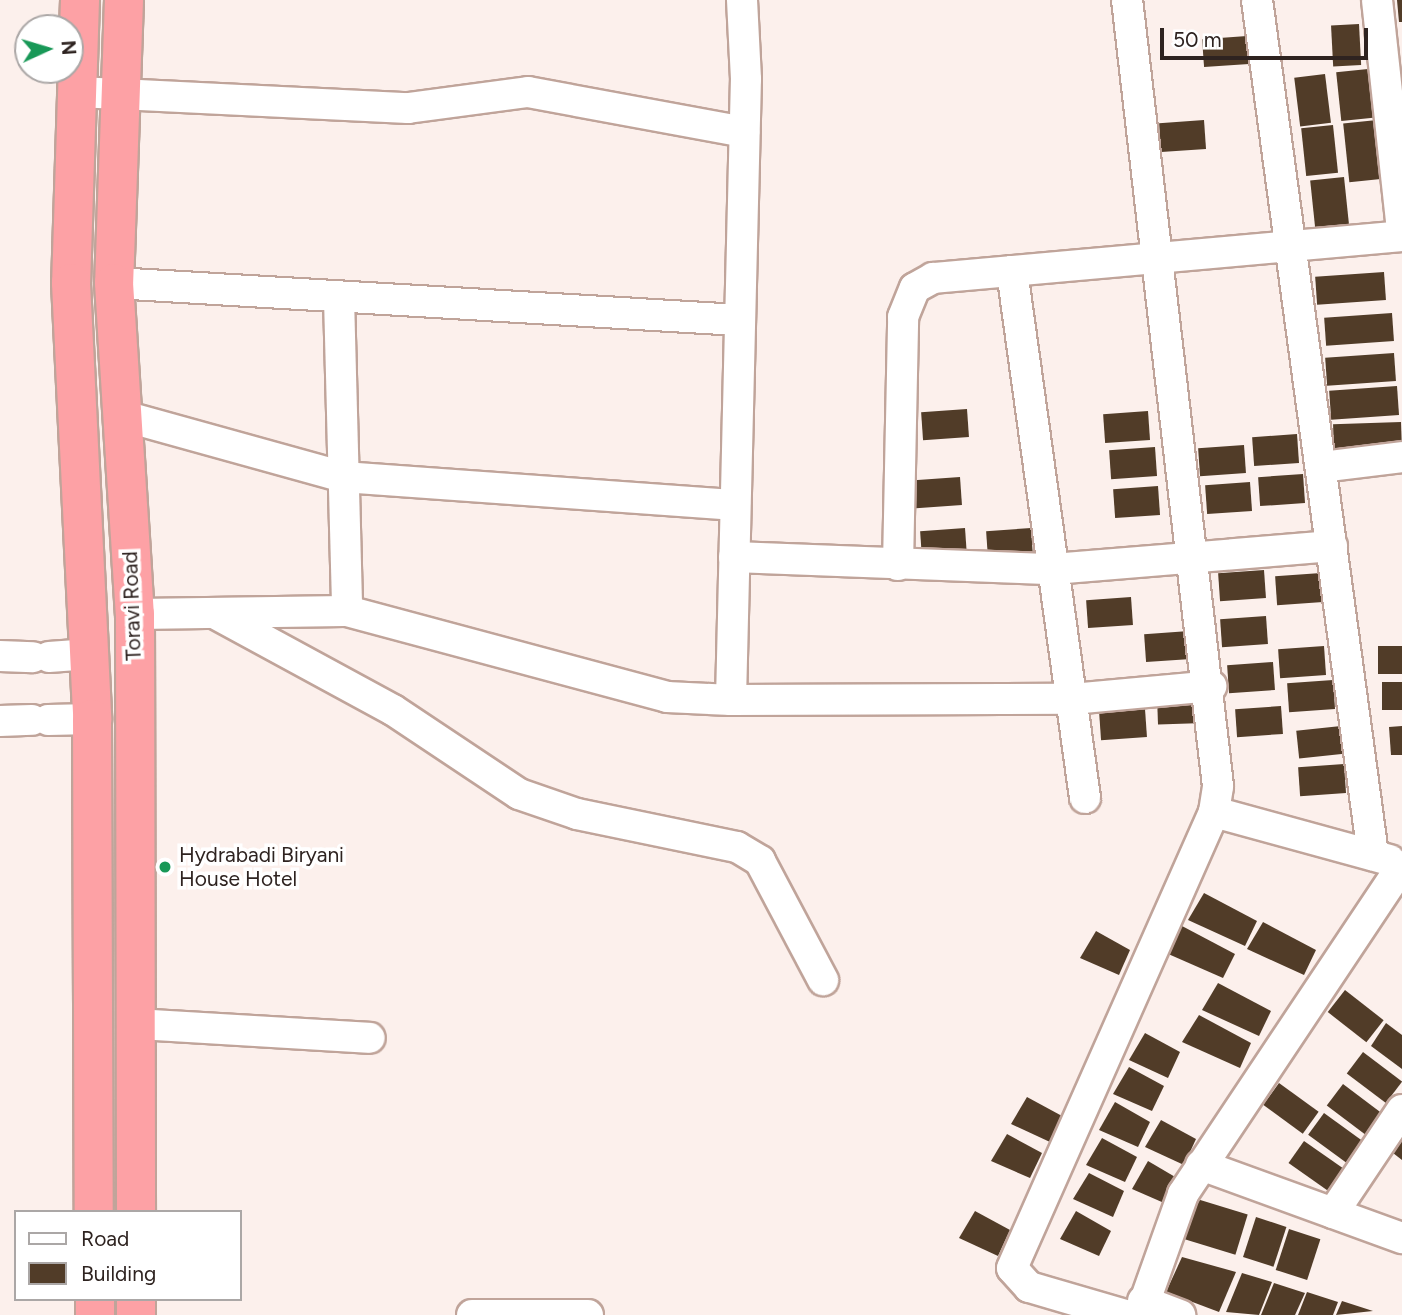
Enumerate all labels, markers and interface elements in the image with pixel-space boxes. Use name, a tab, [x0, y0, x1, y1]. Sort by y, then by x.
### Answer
north arrow	[14, 14, 84, 84]
scale bar	[1164, 14, 1372, 58]
text: 50 m	[1173, 27, 1222, 52]
text: N	[56, 40, 80, 56]
street label: Toravi Road	[117, 551, 147, 661]
place label: Hydrabadi Biryani House Hotel	[179, 842, 344, 892]
marker: Hydrabadi Biryani House Hotel	[157, 859, 173, 875]
legend	[14, 1210, 242, 1301]
text: Road	[81, 1226, 129, 1251]
text: Building	[81, 1261, 156, 1286]

